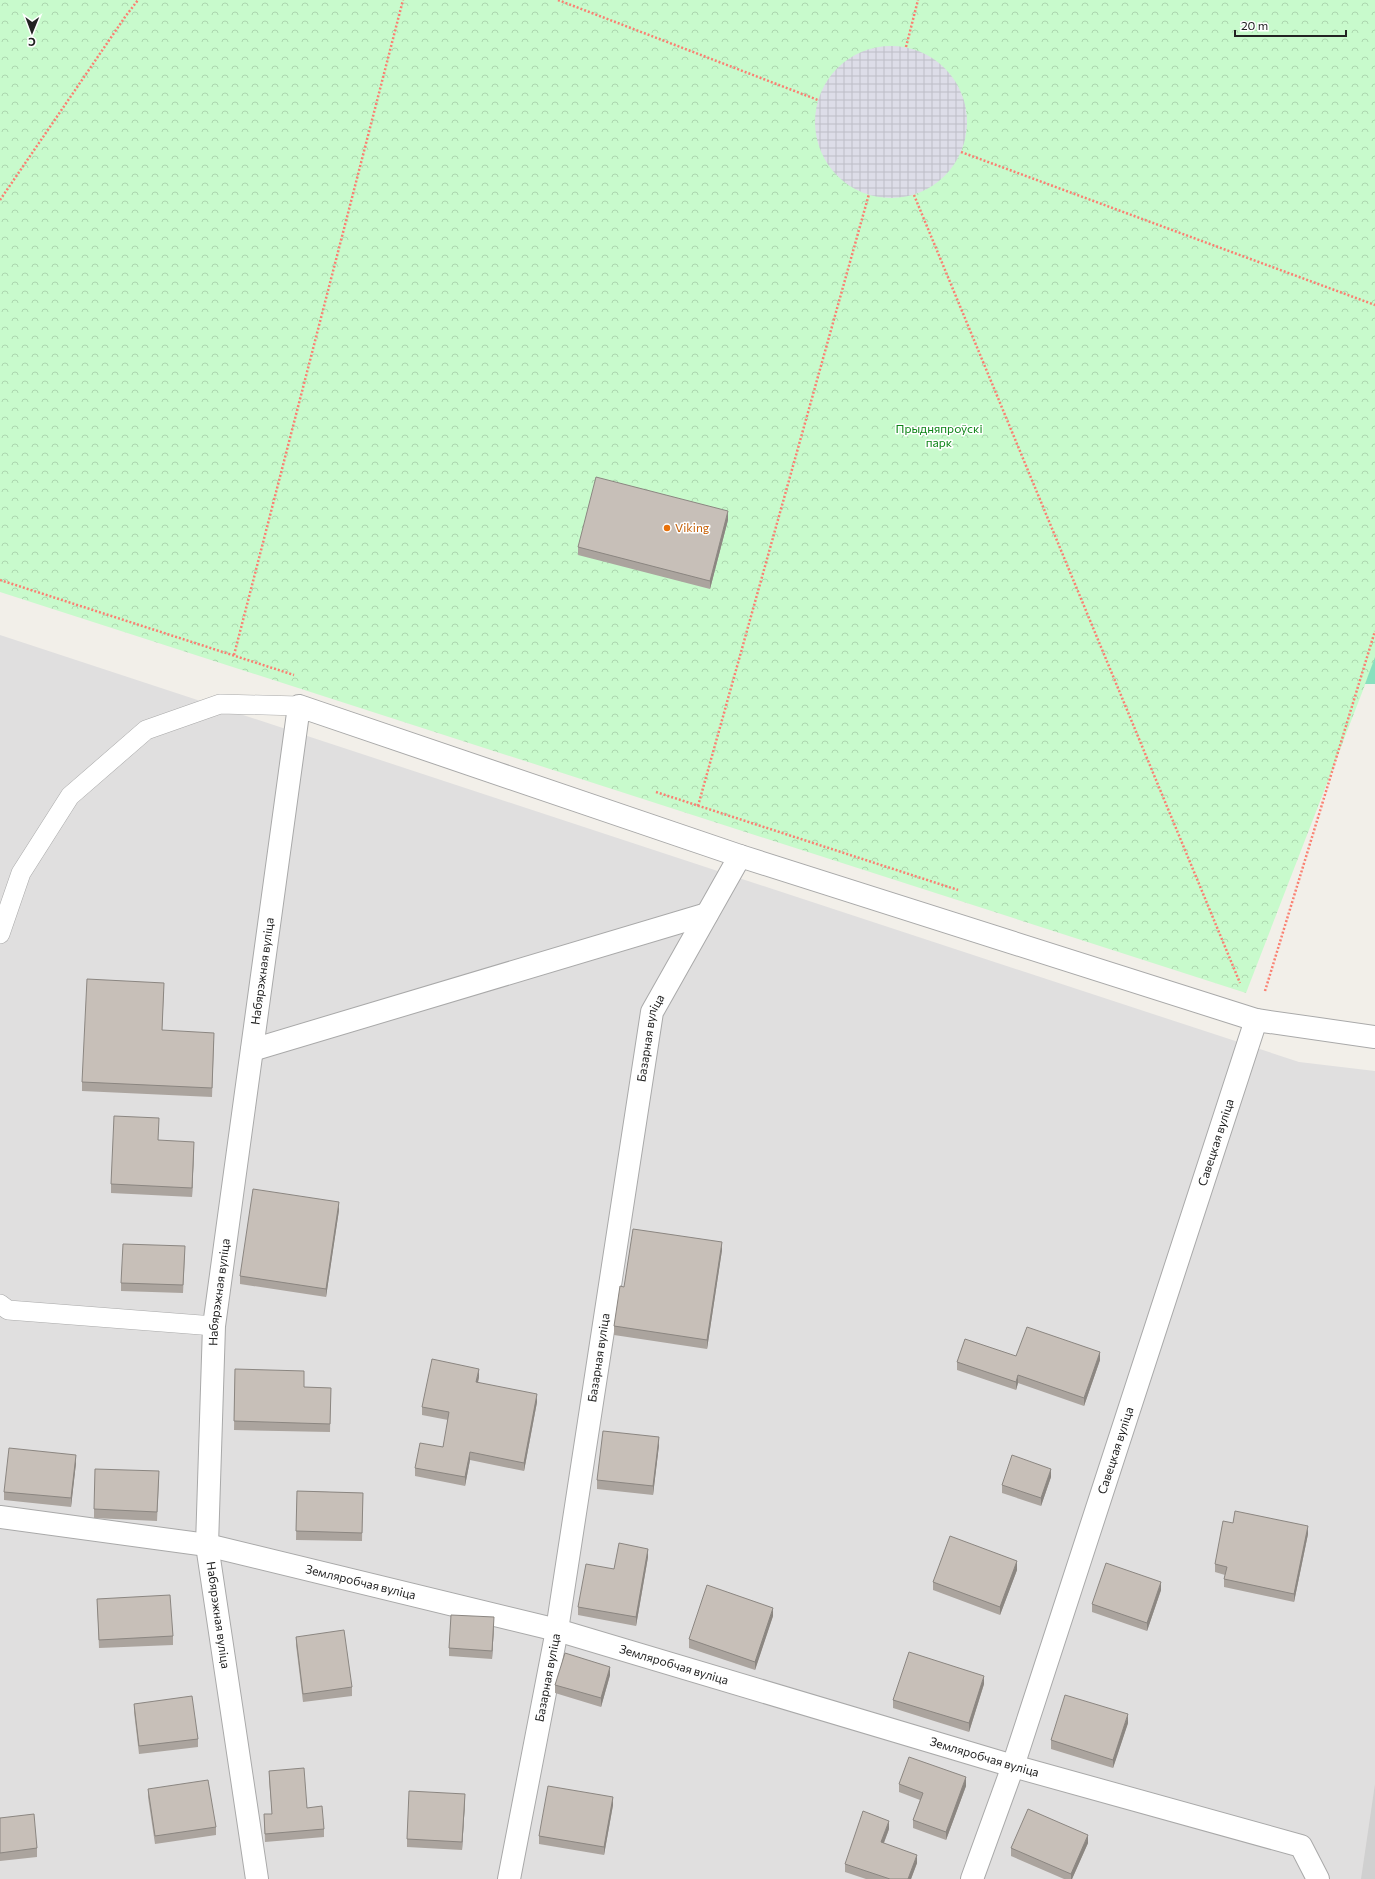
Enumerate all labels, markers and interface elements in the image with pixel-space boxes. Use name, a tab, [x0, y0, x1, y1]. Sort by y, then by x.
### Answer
north arrow	[12, 12, 52, 52]
scale bar	[1235, 12, 1346, 38]
text: 20 m	[1241, 18, 1268, 32]
text: С	[27, 36, 36, 49]
park label: Прыдняпроўскі парк	[895, 421, 983, 449]
place label: Viking	[675, 520, 710, 534]
marker: Viking	[662, 523, 672, 533]
street label: Набярэжная вуліца	[247, 916, 276, 1026]
street label: Базарная вуліца	[633, 991, 667, 1083]
street label: Савецкая вуліца	[1194, 1097, 1236, 1188]
street label: Набярэжная вуліца	[205, 1237, 232, 1346]
street label: Базарная вуліца	[584, 1312, 612, 1403]
street label: Савецкая вуліца	[1094, 1405, 1136, 1496]
street label: Набярэжная вуліца	[205, 1560, 233, 1669]
street label: Земляробчая вуліца	[304, 1561, 418, 1601]
street label: Базарная вуліца	[531, 1632, 562, 1723]
street label: Земляробчая вуліца	[618, 1641, 730, 1687]
street label: Земляробчая вуліца	[928, 1734, 1041, 1779]

